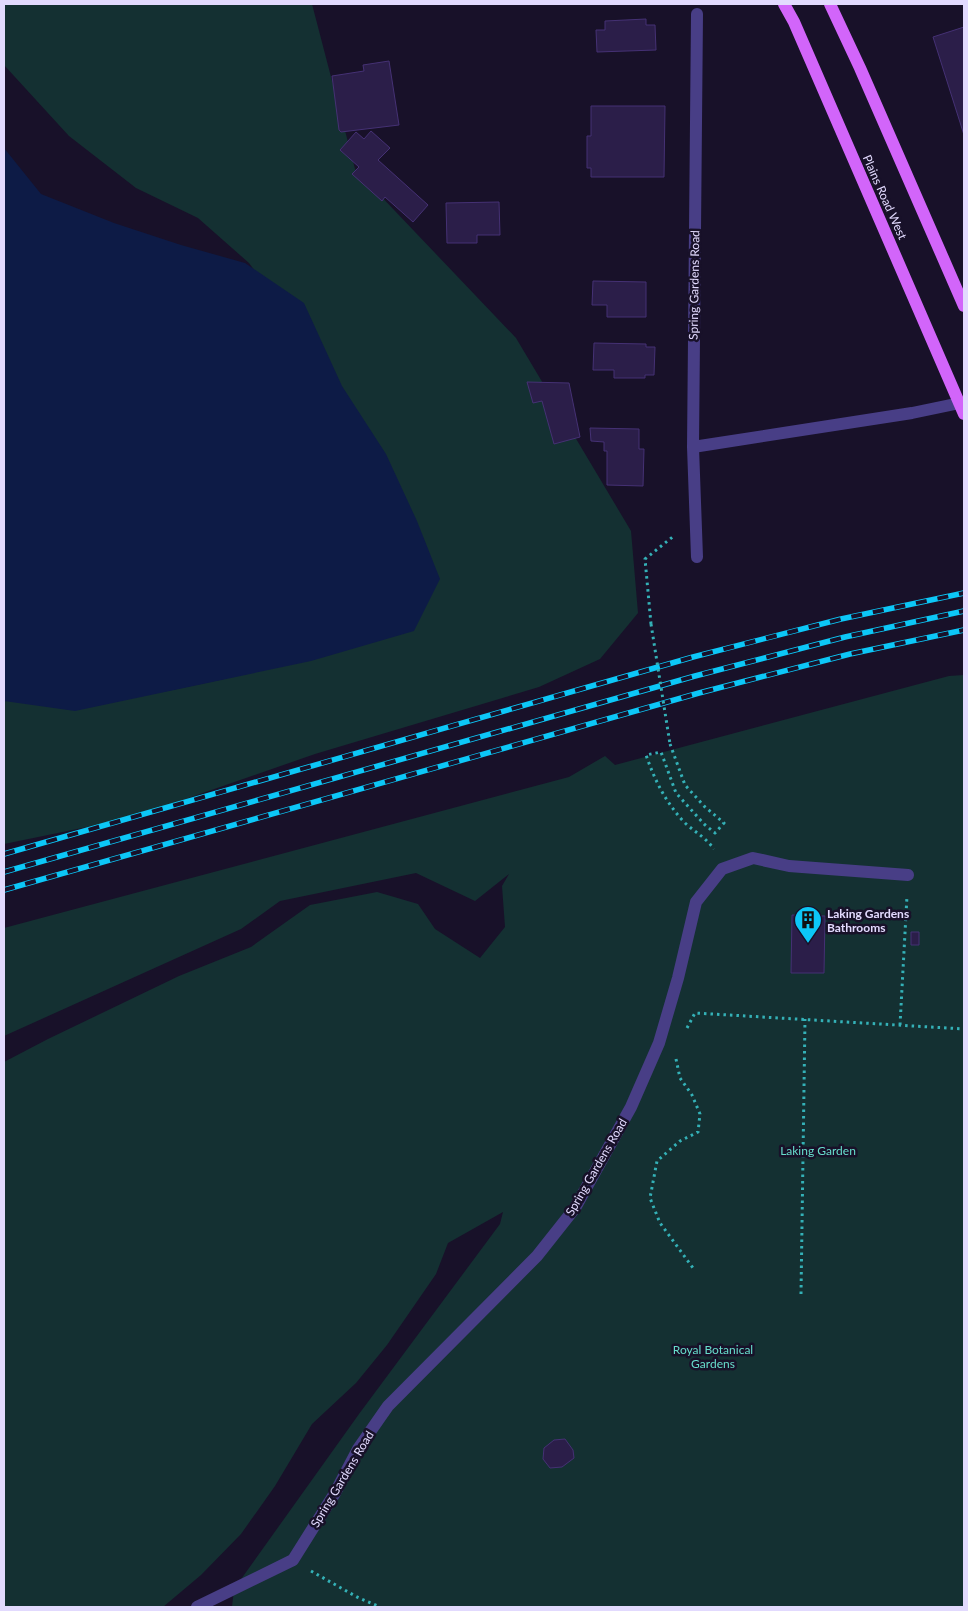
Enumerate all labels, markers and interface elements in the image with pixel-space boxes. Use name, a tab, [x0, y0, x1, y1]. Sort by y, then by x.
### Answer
street label: Plains Road West	[860, 152, 911, 242]
street label: Spring Gardens Road	[686, 230, 702, 340]
building icon: Laking Gardens Bathrooms	[793, 905, 823, 944]
place label: Laking Gardens Bathrooms	[827, 906, 909, 935]
street label: Spring Gardens Road	[562, 1116, 630, 1218]
park label: Laking Garden	[780, 1143, 856, 1158]
park label: Royal Botanical Gardens	[673, 1342, 753, 1371]
street label: Spring Gardens Road	[307, 1428, 377, 1530]

